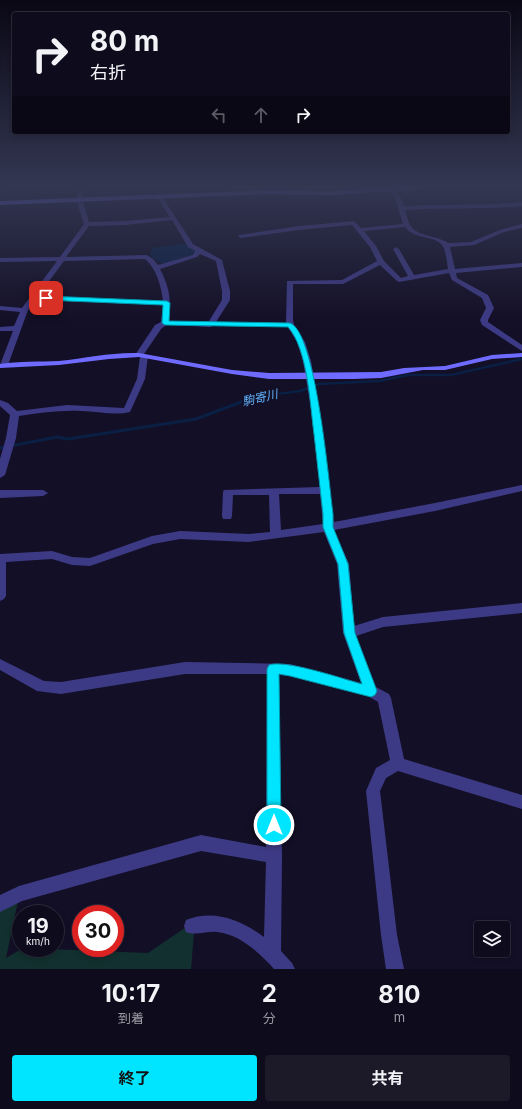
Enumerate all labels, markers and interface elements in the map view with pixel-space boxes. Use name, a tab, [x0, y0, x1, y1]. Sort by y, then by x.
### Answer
text: 80 m	[90, 24, 159, 58]
icon: right	[24, 28, 76, 80]
text: 右折	[90, 62, 126, 83]
icon: left	[208, 104, 230, 126]
icon: ahead	[250, 104, 272, 126]
icon: right	[292, 104, 314, 126]
pin	[29, 281, 63, 315]
icon: arrive	[35, 287, 57, 309]
water label: 駒寄川	[241, 386, 281, 409]
position arrow	[253, 804, 295, 846]
speed limit sign: 30	[72, 905, 124, 957]
text: 19	[27, 914, 49, 938]
map controls	[474, 921, 510, 957]
button: layers	[474, 921, 510, 957]
text: km/h	[26, 935, 50, 947]
text: 10:17	[101, 979, 160, 1008]
text: 2	[262, 979, 277, 1008]
text: 810	[378, 980, 421, 1009]
text: m	[394, 1009, 405, 1025]
text: 到着	[118, 1010, 144, 1026]
text: 分	[263, 1010, 276, 1026]
button: 終了	[12, 1055, 257, 1101]
button: 共有	[265, 1055, 510, 1101]

